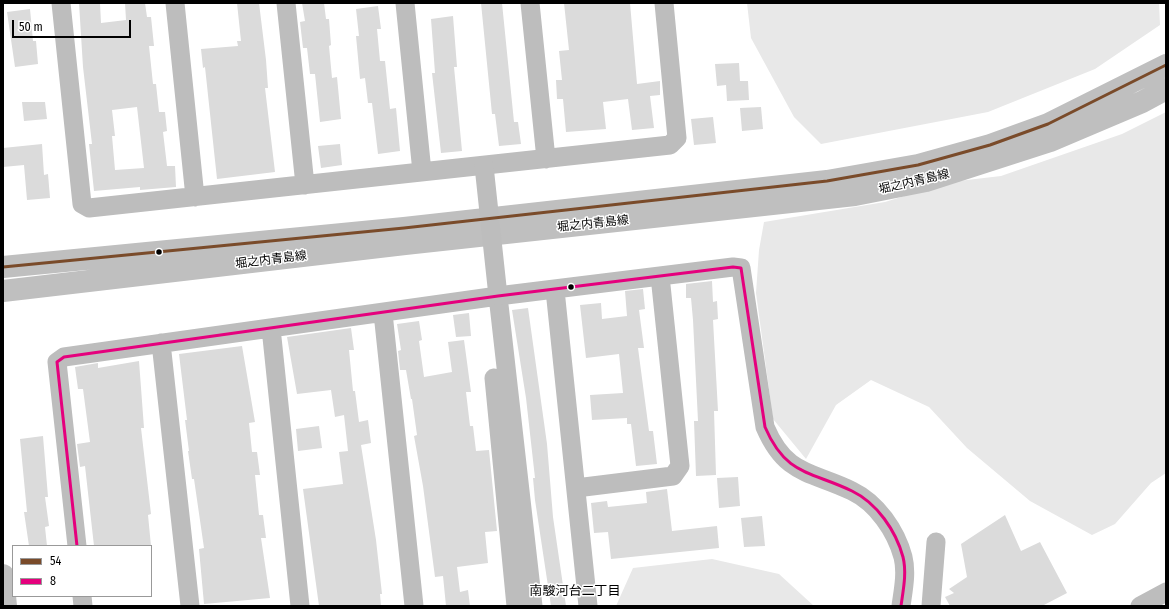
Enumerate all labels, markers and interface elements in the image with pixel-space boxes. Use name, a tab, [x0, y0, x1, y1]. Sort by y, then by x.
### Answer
scale bar	[14, 12, 133, 38]
text: 50 m	[19, 20, 43, 34]
street label: 堀之内青島線	[877, 167, 951, 197]
street label: 堀之内青島線	[556, 213, 630, 235]
unlabelled marker	[154, 247, 164, 257]
street label: 堀之内青島線	[234, 248, 308, 272]
unlabelled marker	[566, 282, 576, 292]
legend	[12, 545, 152, 597]
text: 54	[50, 554, 61, 568]
text: 8	[50, 574, 56, 588]
district label: 南駿河台二丁目	[530, 583, 620, 599]

